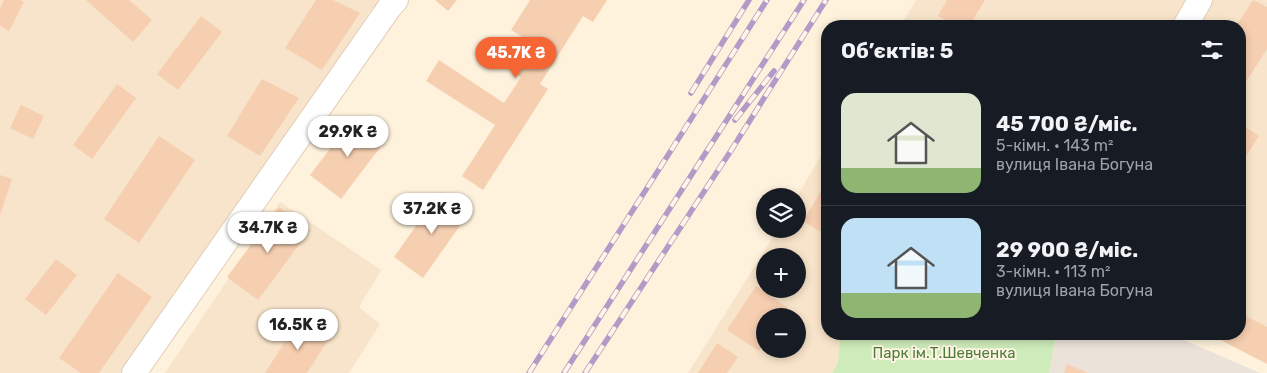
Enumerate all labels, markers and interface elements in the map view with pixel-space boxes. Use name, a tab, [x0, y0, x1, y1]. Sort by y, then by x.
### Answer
pin: 45.7K ₴	[470, 36, 562, 79]
icon: filters	[1198, 36, 1226, 64]
text: Об’єктів: 5	[841, 38, 953, 63]
text: 45.7K ₴	[486, 43, 546, 62]
text: 45 700 ₴/міс.	[996, 111, 1138, 136]
icon: home	[881, 113, 941, 173]
pin: 29.9K ₴	[302, 116, 394, 158]
text: 29.9K ₴	[319, 122, 377, 141]
text: 5-кімн. · 143 m²	[996, 136, 1114, 155]
text: вулиця Івана Богуна	[996, 155, 1153, 174]
map controls	[756, 188, 806, 358]
button: layers	[756, 188, 806, 238]
pin: 37.2K ₴	[386, 192, 478, 235]
text: 37.2K ₴	[403, 199, 461, 218]
pin: 34.7K ₴	[222, 212, 314, 254]
text: 34.7K ₴	[238, 218, 298, 237]
text: 29 900 ₴/міс.	[996, 237, 1138, 262]
icon: home	[881, 238, 941, 298]
button: +	[756, 248, 806, 298]
text: 3-кімн. · 113 m²	[996, 262, 1111, 281]
text: вулиця Івана Богуна	[996, 281, 1153, 300]
pin: 16.5K ₴	[252, 308, 344, 351]
button: −	[756, 308, 806, 358]
text: 16.5K ₴	[269, 315, 327, 334]
park label: Парк ім.Т.Шевченка	[873, 344, 1015, 362]

